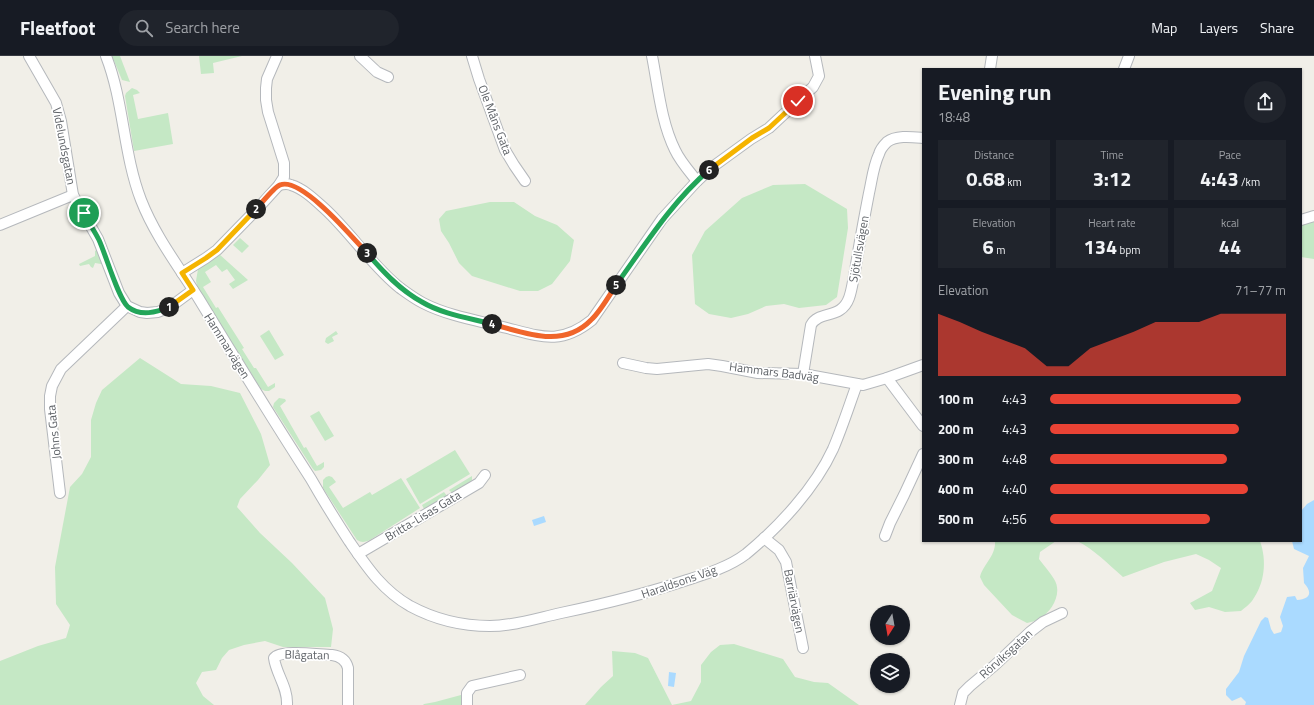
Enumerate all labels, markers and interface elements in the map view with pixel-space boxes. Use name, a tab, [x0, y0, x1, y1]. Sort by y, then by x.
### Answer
search box	[119, 10, 399, 46]
text: Fleetfoot	[20, 13, 95, 42]
text: Search here	[165, 16, 240, 39]
icon: search	[133, 17, 155, 39]
text: Map	[1151, 17, 1177, 38]
text: Layers	[1199, 17, 1238, 38]
text: Share	[1260, 17, 1294, 38]
text: Evening run	[938, 75, 1051, 109]
button: share	[1244, 81, 1286, 123]
street label: Ole Måns Gata	[473, 82, 518, 158]
pin	[781, 84, 815, 118]
icon: check	[787, 90, 809, 112]
street label: Videlundsgatan	[48, 106, 81, 186]
text: 18:48	[938, 107, 970, 127]
text: Distance	[974, 147, 1014, 163]
text: Time	[1101, 147, 1123, 163]
text: Pace	[1219, 147, 1241, 163]
pin: 6	[699, 160, 719, 180]
text: 6	[706, 162, 712, 178]
text: 0.68	[966, 163, 1005, 194]
text: 3:12	[1093, 163, 1131, 194]
text: 4:43	[1200, 163, 1239, 194]
text: km	[1005, 174, 1022, 190]
text: /km	[1239, 174, 1260, 190]
pin	[67, 196, 101, 230]
pin: 2	[246, 199, 266, 219]
text: 2	[253, 201, 259, 217]
icon: arrive	[73, 202, 95, 224]
street label: Sjötullsvägen	[843, 214, 874, 284]
text: Elevation	[973, 215, 1015, 231]
text: Heart rate	[1088, 215, 1136, 231]
text: kcal	[1221, 215, 1239, 231]
text: 6	[983, 231, 994, 262]
text: 134	[1084, 231, 1117, 262]
text: 44	[1219, 231, 1241, 262]
text: m	[994, 242, 1005, 258]
text: bpm	[1117, 242, 1140, 258]
pin: 3	[357, 243, 377, 263]
text: 3	[364, 245, 370, 261]
pin: 5	[606, 275, 626, 295]
text: 5	[613, 277, 619, 293]
text: Elevation	[938, 280, 989, 300]
text: 71–77 m	[1235, 280, 1286, 300]
pin: 1	[159, 297, 179, 317]
text: 1	[166, 299, 172, 315]
street label: Hammarvägen	[200, 309, 255, 382]
pin: 4	[482, 314, 502, 334]
text: 4	[489, 316, 495, 332]
street label: Hammars Badväg	[728, 357, 820, 386]
text: 100 m	[938, 389, 974, 409]
text: 4:43	[1002, 389, 1027, 409]
street label: Johns Gata	[41, 404, 66, 460]
text: 200 m	[938, 419, 974, 439]
text: 4:43	[1002, 419, 1027, 439]
text: 300 m	[938, 449, 974, 469]
text: 4:48	[1002, 449, 1027, 469]
text: 400 m	[938, 479, 974, 499]
text: 4:40	[1002, 479, 1027, 499]
street label: Britta-Lisas Gata	[381, 485, 464, 546]
text: 500 m	[938, 509, 974, 529]
text: 4:56	[1002, 509, 1027, 529]
street label: Haraldsons Väg	[638, 560, 719, 603]
street label: Barriärvägen	[779, 567, 810, 635]
north arrow	[870, 605, 910, 645]
map controls	[870, 605, 910, 693]
street label: Rörviksgatan	[975, 624, 1037, 683]
street label: Blågatan	[284, 645, 330, 664]
button: layers	[870, 653, 910, 693]

